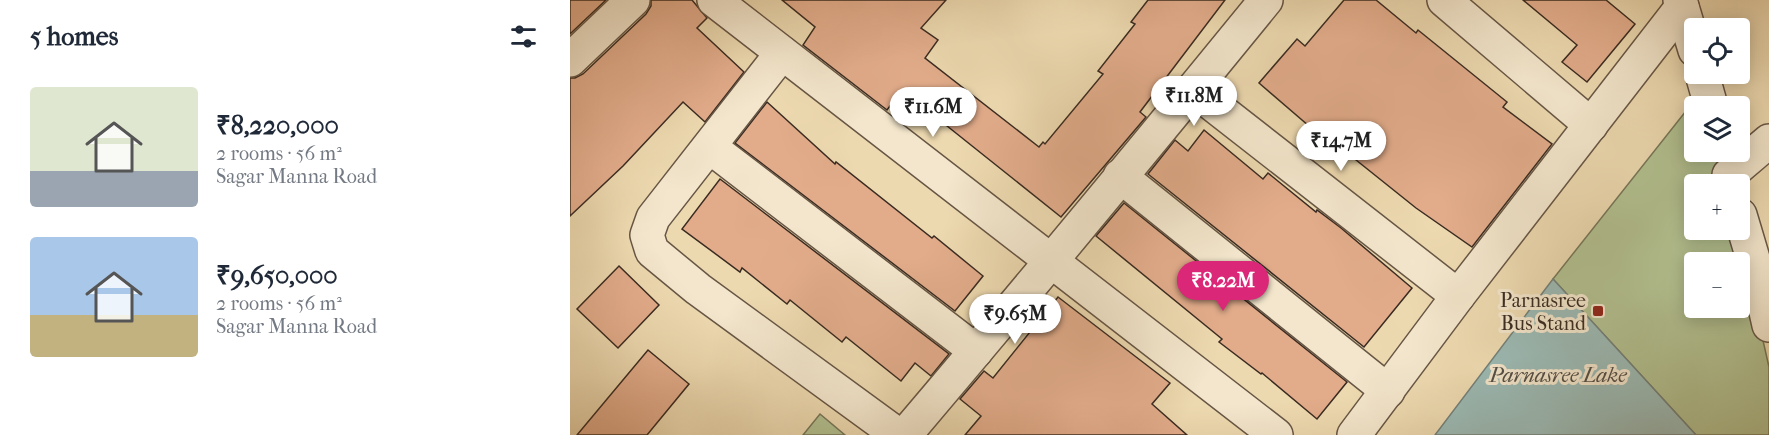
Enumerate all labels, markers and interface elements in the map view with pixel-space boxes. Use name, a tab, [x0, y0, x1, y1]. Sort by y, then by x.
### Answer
map controls	[1684, 18, 1750, 318]
button: locate	[1684, 18, 1750, 84]
icon: filters	[507, 20, 540, 53]
text: 5 homes	[30, 21, 118, 52]
pin: ₹11.8M	[1145, 76, 1243, 127]
text: ₹11.8M	[1165, 84, 1223, 107]
pin: ₹11.6M	[884, 87, 982, 138]
text: ₹11.6M	[904, 95, 962, 118]
button: layers	[1684, 96, 1750, 162]
text: ₹8,220,000	[216, 110, 339, 141]
icon: home	[78, 111, 150, 183]
pin: ₹14.7M	[1292, 121, 1390, 172]
text: ₹14.7M	[1310, 129, 1372, 152]
text: 2 rooms · 56 m²	[216, 142, 342, 165]
text: Sagar Manna Road	[216, 165, 377, 188]
button: +	[1684, 174, 1750, 240]
button: −	[1684, 252, 1750, 318]
text: ₹9,650,000	[216, 260, 338, 291]
icon: home	[78, 261, 150, 333]
pin: ₹8.22M	[1174, 261, 1272, 312]
text: ₹8.22M	[1191, 269, 1255, 292]
place label: Parnasree Bus Stand	[1500, 289, 1587, 335]
text: 2 rooms · 56 m²	[216, 292, 342, 315]
pin: ₹9.65M	[966, 294, 1064, 345]
text: ₹9.65M	[983, 302, 1047, 325]
marker: Parnasree Bus Stand	[1591, 304, 1605, 318]
text: Sagar Manna Road	[216, 315, 377, 338]
water label: Parnasree Lake	[1488, 363, 1627, 387]

